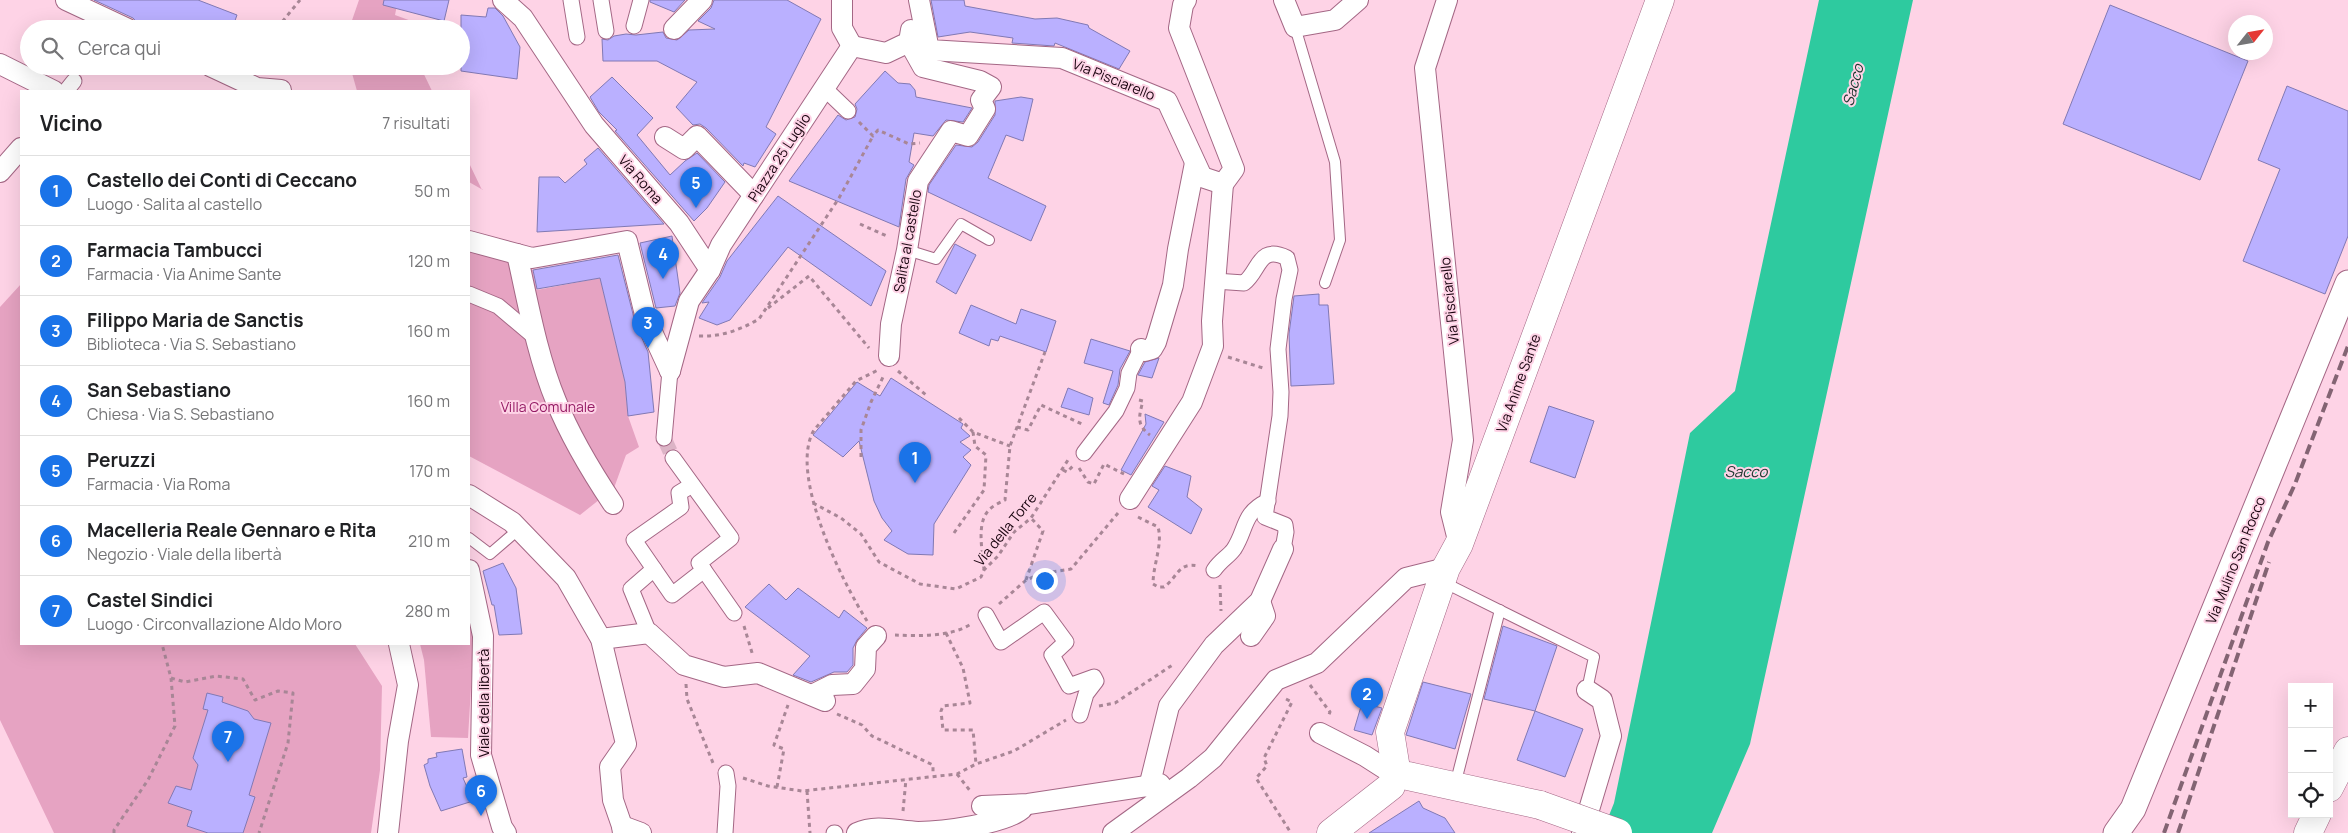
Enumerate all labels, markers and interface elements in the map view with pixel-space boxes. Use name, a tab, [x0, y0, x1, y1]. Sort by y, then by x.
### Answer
north arrow	[2228, 15, 2273, 60]
search box	[20, 20, 470, 75]
icon: search	[38, 34, 66, 62]
text: Cerca qui	[78, 35, 161, 61]
street label: Via Pisciarello	[1070, 54, 1158, 104]
water label: Sacco	[1837, 61, 1869, 108]
text: Vicino	[40, 109, 103, 137]
street label: Piazza 25 Luglio	[743, 109, 815, 205]
text: 7 risultati	[382, 112, 450, 134]
street label: Via Roma	[615, 151, 667, 207]
text: Castello dei Conti di Ceccano	[87, 167, 357, 193]
pin: 5	[680, 167, 712, 208]
text: 1	[52, 180, 60, 202]
text: 50 m	[414, 180, 450, 202]
street label: Salita al castello	[889, 188, 925, 294]
text: Luogo · Salita al castello	[87, 193, 262, 215]
text: Farmacia Tambucci	[87, 237, 262, 263]
pin: 4	[647, 238, 679, 279]
text: 2	[51, 250, 61, 272]
text: 120 m	[408, 250, 450, 272]
street label: Via Pisciarello	[1435, 256, 1463, 346]
text: Farmacia · Via Anime Sante	[87, 263, 281, 285]
text: Filippo Maria de Sanctis	[87, 307, 304, 333]
pin: 3	[632, 307, 664, 348]
text: 3	[51, 320, 61, 342]
text: 160 m	[407, 320, 450, 342]
street label: Via Anime Sante	[1491, 331, 1545, 435]
text: Biblioteca · Via S. Sebastiano	[87, 333, 296, 355]
text: San Sebastiano	[87, 377, 231, 403]
text: 4	[51, 390, 61, 412]
text: 160 m	[407, 390, 450, 412]
park label: Villa Comunale	[501, 397, 595, 416]
text: Chiesa · Via S. Sebastiano	[87, 403, 274, 425]
pin: 1	[899, 442, 931, 483]
text: Peruzzi	[87, 447, 155, 473]
text: 5	[51, 460, 61, 482]
text: 170 m	[409, 460, 450, 482]
water label: Sacco	[1725, 461, 1768, 482]
text: Farmacia · Via Roma	[87, 473, 230, 495]
street label: Via della Torre	[970, 488, 1040, 570]
street label: Via Mulino San Rocco	[2201, 493, 2269, 627]
text: Macelleria Reale Gennaro e Rita	[87, 517, 376, 543]
text: 6	[51, 530, 61, 552]
text: 210 m	[408, 530, 450, 552]
text: Negozio · Viale della libertà	[87, 543, 282, 565]
your location	[1032, 568, 1058, 594]
text: Castel Sindici	[87, 587, 213, 613]
text: 7	[52, 600, 60, 622]
text: 280 m	[405, 600, 450, 622]
text: Luogo · Circonvallazione Aldo Moro	[87, 613, 342, 635]
street label: Viale della libertà	[474, 649, 493, 757]
pin: 2	[1351, 678, 1383, 719]
map controls	[2288, 683, 2333, 818]
button: +	[2288, 683, 2333, 728]
pin: 7	[212, 721, 244, 762]
button: −	[2288, 728, 2333, 773]
button: locate	[2288, 773, 2333, 818]
pin: 6	[465, 775, 497, 816]

